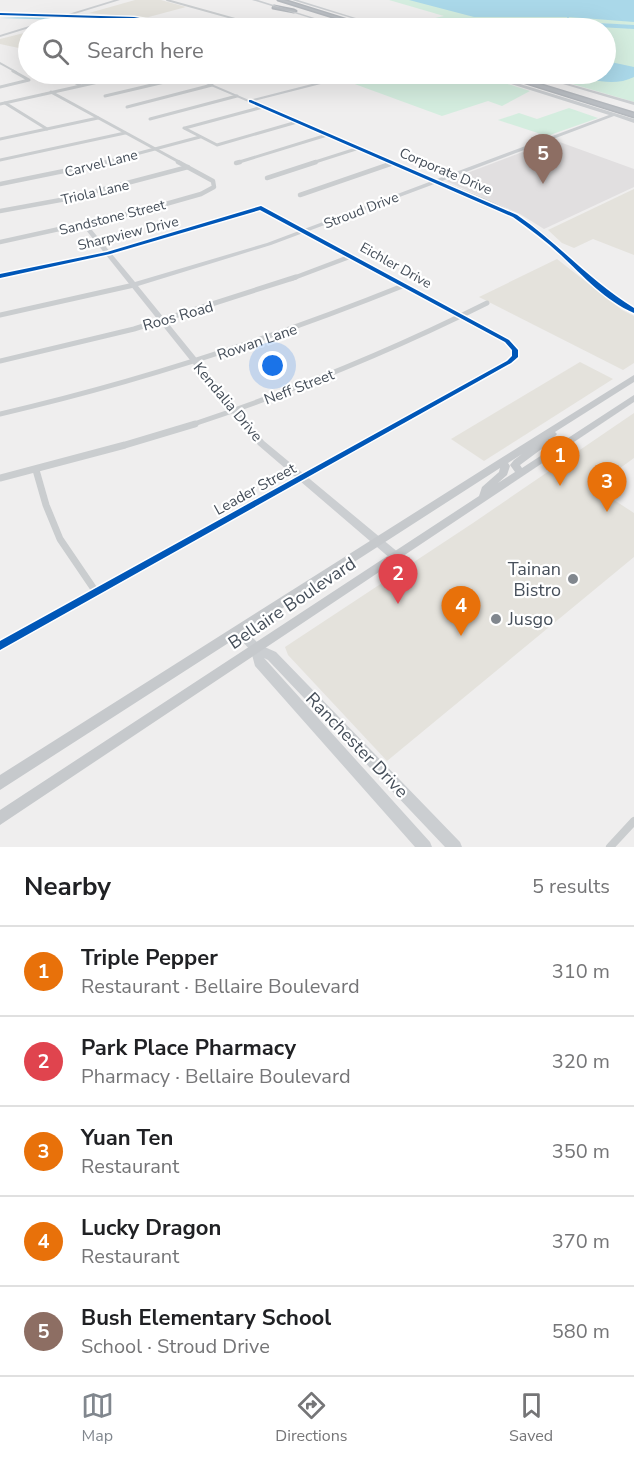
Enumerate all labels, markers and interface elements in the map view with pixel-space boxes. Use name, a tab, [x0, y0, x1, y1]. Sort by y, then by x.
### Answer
search box	[18, 18, 616, 84]
icon: search	[39, 35, 72, 68]
text: Search here	[87, 36, 204, 66]
pin: 5	[524, 134, 562, 184]
street label: Corporate Drive	[396, 143, 495, 200]
street label: Carvel Lane	[63, 145, 140, 182]
street label: Triola Lane	[59, 175, 131, 210]
street label: Stroud Drive	[321, 187, 401, 233]
street label: Sandstone Street	[57, 195, 167, 240]
street label: Sharpview Drive	[76, 212, 181, 255]
street label: Eichler Drive	[357, 238, 435, 293]
street label: Roos Road	[140, 296, 216, 336]
street label: Rowan Lane	[214, 319, 300, 365]
your location	[258, 351, 287, 380]
street label: Kendalia Drive	[189, 358, 267, 446]
street label: Neff Street	[261, 364, 338, 410]
pin: 1	[540, 436, 580, 486]
street label: Leader Street	[210, 458, 300, 520]
pin: 3	[588, 462, 626, 512]
street label: Bellaire Boulevard	[223, 551, 361, 655]
pin: 2	[378, 554, 418, 604]
place label: Tainan Bistro	[508, 557, 561, 602]
marker: Tainan Bistro	[566, 572, 580, 586]
pin: 4	[442, 586, 480, 636]
place label: Jusgo	[507, 607, 553, 631]
marker: Jusgo	[489, 612, 503, 626]
street label: Ranchester Drive	[300, 687, 414, 803]
text: Nearby	[24, 869, 111, 904]
text: 5 results	[532, 873, 610, 900]
text: Triple Pepper	[81, 943, 218, 973]
text: 1	[38, 958, 50, 985]
text: 310 m	[552, 958, 610, 985]
text: Restaurant · Bellaire Boulevard	[81, 973, 360, 1000]
text: Park Place Pharmacy	[81, 1033, 296, 1063]
text: 2	[38, 1048, 50, 1075]
text: 320 m	[552, 1048, 610, 1075]
text: Pharmacy · Bellaire Boulevard	[81, 1063, 351, 1090]
text: Yuan Ten	[81, 1123, 173, 1153]
text: 3	[38, 1138, 50, 1165]
text: 350 m	[552, 1138, 610, 1165]
text: Restaurant	[81, 1153, 179, 1180]
text: Lucky Dragon	[81, 1213, 221, 1243]
text: 4	[38, 1228, 50, 1255]
text: 370 m	[552, 1228, 610, 1255]
text: Restaurant	[81, 1243, 179, 1270]
text: Bush Elementary School	[81, 1303, 331, 1333]
text: 5	[38, 1318, 50, 1345]
text: 580 m	[552, 1318, 610, 1345]
text: School · Stroud Drive	[81, 1333, 270, 1360]
tab: Map	[81, 1389, 114, 1447]
tab: Directions	[275, 1389, 347, 1447]
tab: Saved	[509, 1389, 553, 1447]

